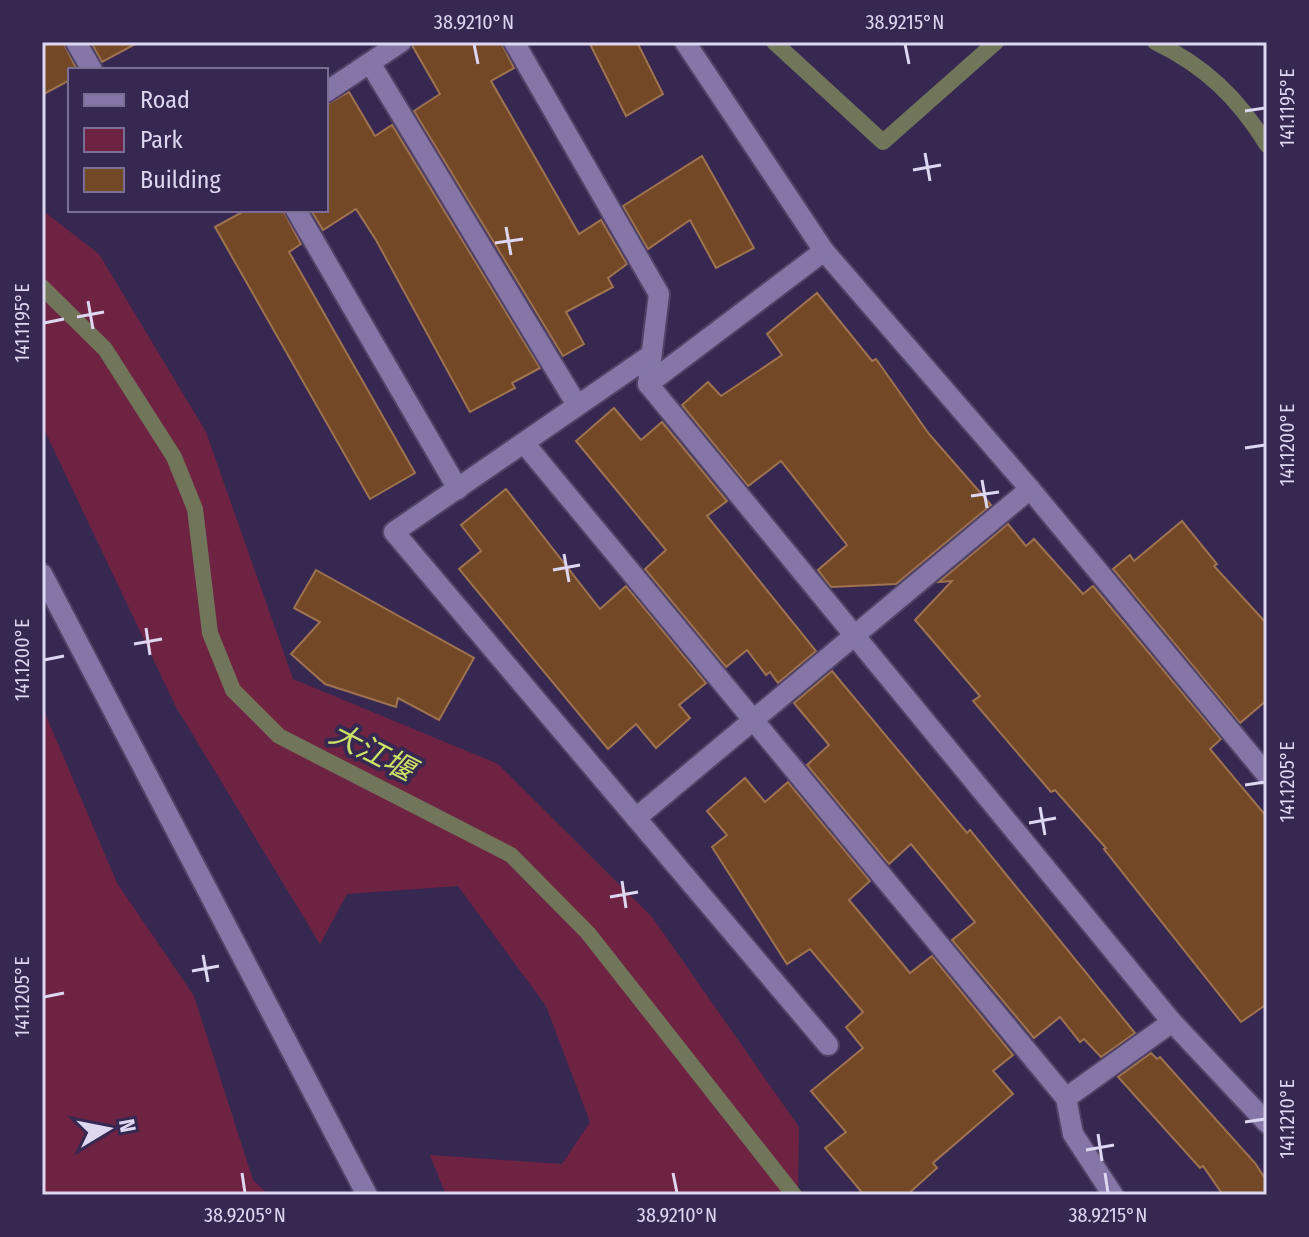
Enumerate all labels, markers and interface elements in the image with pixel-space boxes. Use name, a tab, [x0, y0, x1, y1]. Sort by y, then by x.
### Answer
text: 38.9210°N	[434, 10, 514, 34]
text: 38.9215°N	[866, 10, 944, 34]
legend	[68, 68, 328, 212]
text: 141.1195°E	[1275, 68, 1299, 148]
text: Road	[140, 86, 190, 114]
text: Park	[140, 126, 183, 154]
text: Building	[140, 166, 222, 194]
text: 141.1195°E	[10, 283, 34, 363]
text: 141.1200°E	[1275, 404, 1299, 486]
text: 141.1200°E	[10, 619, 34, 701]
water label: 大江堰	[324, 716, 425, 791]
text: 141.1205°E	[1275, 741, 1299, 823]
text: 141.1205°E	[10, 956, 34, 1038]
text: 141.1210°E	[1275, 1079, 1299, 1159]
north arrow	[68, 1089, 148, 1169]
text: N	[113, 1117, 142, 1134]
text: 38.9205°N	[204, 1203, 286, 1227]
text: 38.9210°N	[637, 1203, 717, 1227]
text: 38.9215°N	[1069, 1203, 1147, 1227]

